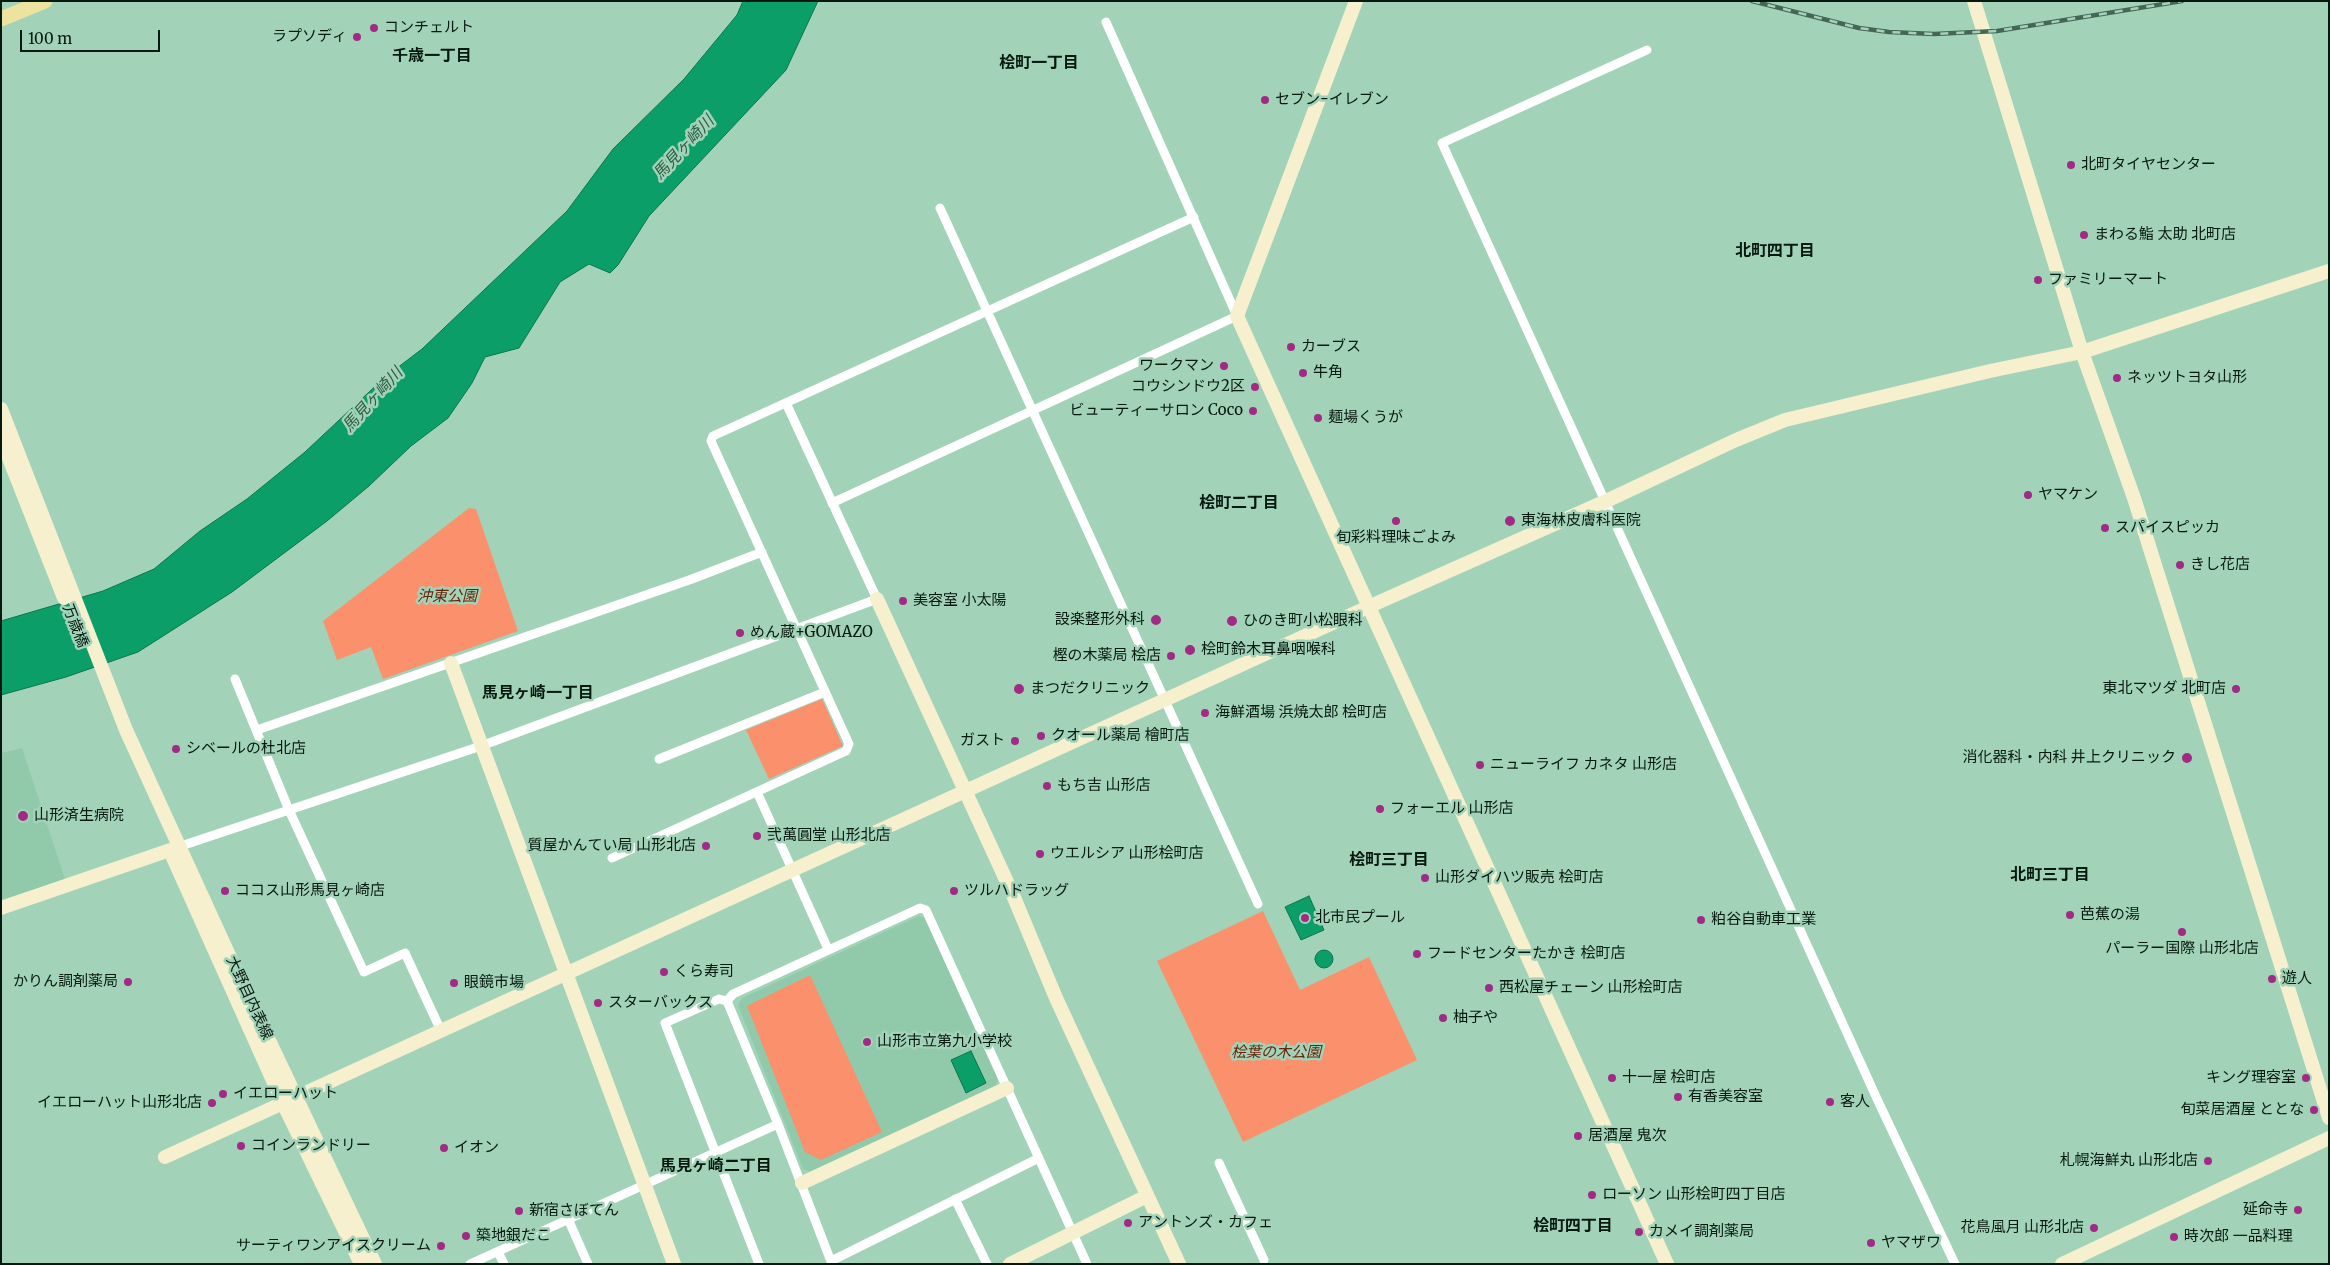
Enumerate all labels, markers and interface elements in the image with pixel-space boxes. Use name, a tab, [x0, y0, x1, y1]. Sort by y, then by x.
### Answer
place label: コンチェルト	[384, 19, 474, 37]
scale bar	[22, 20, 162, 52]
marker: コンチェルト	[368, 22, 380, 34]
place label: ラプソディ	[272, 28, 347, 46]
text: 100 m	[28, 29, 72, 48]
marker: ラプソディ	[351, 31, 363, 43]
district label: 千歳一丁目	[392, 46, 472, 66]
district label: 桧町一丁目	[999, 53, 1079, 73]
place label: セブン-イレブン	[1275, 91, 1389, 109]
marker: セブン-イレブン	[1259, 94, 1271, 106]
water label: 馬見ヶ崎川	[650, 112, 718, 184]
place label: 北町タイヤセンター	[2081, 156, 2216, 174]
marker: 北町タイヤセンター	[2065, 159, 2077, 171]
place label: まわる鮨 太助 北町店	[2094, 226, 2236, 244]
marker: まわる鮨 太助 北町店	[2078, 229, 2090, 241]
district label: 北町四丁目	[1735, 241, 1815, 261]
place label: ファミリーマート	[2048, 271, 2168, 289]
marker: ファミリーマート	[2032, 274, 2044, 286]
place label: カーブス	[1301, 338, 1361, 356]
marker: カーブス	[1285, 341, 1297, 353]
place label: ワークマン	[1139, 357, 1214, 375]
marker: ワークマン	[1218, 360, 1230, 372]
water label: 馬見ヶ崎川	[339, 364, 407, 436]
place label: 牛角	[1313, 364, 1343, 382]
marker: 牛角	[1297, 367, 1309, 379]
place label: ネッツトヨタ山形	[2127, 369, 2247, 387]
marker: ネッツトヨタ山形	[2111, 372, 2123, 384]
place label: コウシンドウ2区	[1131, 378, 1245, 396]
marker: コウシンドウ2区	[1249, 381, 1261, 393]
place label: ビューティーサロン Coco	[1069, 402, 1243, 420]
marker: ビューティーサロン Coco	[1247, 405, 1259, 417]
place label: 麺場くうが	[1328, 409, 1403, 427]
marker: 麺場くうが	[1312, 412, 1324, 424]
place label: ヤマケン	[2038, 486, 2098, 504]
marker: ヤマケン	[2022, 489, 2034, 501]
district label: 桧町二丁目	[1199, 493, 1279, 513]
place label: 東海林皮膚科医院	[1521, 512, 1641, 530]
marker: 東海林皮膚科医院	[1503, 514, 1517, 528]
marker: 旬彩料理味ごよみ	[1390, 515, 1402, 527]
place label: スパイスピッカ	[2115, 519, 2220, 537]
marker: スパイスピッカ	[2099, 522, 2111, 534]
place label: 旬彩料理味ごよみ	[1336, 529, 1456, 547]
place label: きし花店	[2190, 556, 2250, 574]
marker: きし花店	[2174, 559, 2186, 571]
park label: 沖東公園	[417, 588, 477, 606]
place label: 美容室 小太陽	[913, 592, 1007, 610]
marker: 美容室 小太陽	[897, 595, 909, 607]
street label: 万歳橋	[58, 602, 92, 650]
place label: 設楽整形外科	[1055, 611, 1145, 629]
place label: ひのき町小松眼科	[1243, 612, 1363, 630]
marker: 設楽整形外科	[1149, 613, 1163, 627]
marker: ひのき町小松眼科	[1225, 614, 1239, 628]
place label: めん蔵+GOMAZO	[750, 624, 873, 642]
marker: めん蔵+GOMAZO	[734, 627, 746, 639]
place label: 桧町鈴木耳鼻咽喉科	[1201, 641, 1336, 659]
marker: 桧町鈴木耳鼻咽喉科	[1183, 643, 1197, 657]
place label: 樫の木薬局 桧店	[1052, 647, 1161, 665]
marker: 樫の木薬局 桧店	[1165, 650, 1177, 662]
place label: まつだクリニック	[1030, 680, 1150, 698]
place label: 東北マツダ 北町店	[2102, 680, 2226, 698]
marker: まつだクリニック	[1012, 682, 1026, 696]
district label: 馬見ヶ崎一丁目	[482, 683, 594, 703]
marker: 東北マツダ 北町店	[2230, 683, 2242, 695]
place label: 海鮮酒場 浜焼太郎 桧町店	[1215, 704, 1387, 722]
marker: 海鮮酒場 浜焼太郎 桧町店	[1199, 707, 1211, 719]
place label: クオール薬局 檜町店	[1051, 727, 1190, 745]
marker: クオール薬局 檜町店	[1035, 730, 1047, 742]
place label: ガスト	[960, 732, 1005, 750]
marker: ガスト	[1009, 735, 1021, 747]
place label: シベールの杜北店	[186, 740, 306, 758]
marker: シベールの杜北店	[170, 743, 182, 755]
place label: 消化器科・内科 井上クリニック	[1962, 749, 2176, 767]
marker: 消化器科・内科 井上クリニック	[2180, 751, 2194, 765]
place label: ニューライフ カネタ 山形店	[1490, 756, 1677, 774]
marker: ニューライフ カネタ 山形店	[1474, 759, 1486, 771]
place label: もち吉 山形店	[1057, 777, 1151, 795]
marker: もち吉 山形店	[1041, 780, 1053, 792]
place label: フォーエル 山形店	[1390, 800, 1514, 818]
marker: フォーエル 山形店	[1374, 803, 1386, 815]
place label: 山形済生病院	[34, 807, 124, 825]
marker: 山形済生病院	[16, 809, 30, 823]
place label: 弐萬圓堂 山形北店	[767, 827, 891, 845]
marker: 弐萬圓堂 山形北店	[751, 830, 763, 842]
place label: 質屋かんてい局 山形北店	[527, 837, 696, 855]
marker: 質屋かんてい局 山形北店	[700, 840, 712, 852]
place label: ウエルシア 山形桧町店	[1050, 845, 1204, 863]
marker: ウエルシア 山形桧町店	[1034, 848, 1046, 860]
district label: 桧町三丁目	[1349, 850, 1429, 870]
district label: 北町三丁目	[2010, 865, 2090, 885]
place label: 山形ダイハツ販売 桧町店	[1435, 869, 1604, 887]
marker: 山形ダイハツ販売 桧町店	[1419, 872, 1431, 884]
place label: ココス山形馬見ヶ崎店	[235, 882, 385, 900]
place label: ツルハドラッグ	[964, 882, 1069, 900]
marker: ココス山形馬見ヶ崎店	[219, 885, 231, 897]
marker: ツルハドラッグ	[948, 885, 960, 897]
place label: 芭蕉の湯	[2080, 906, 2140, 924]
place label: 北市民プール	[1315, 909, 1405, 927]
marker: 芭蕉の湯	[2064, 909, 2076, 921]
place label: 粕谷自動車工業	[1711, 911, 1816, 929]
marker: 北市民プール	[1299, 912, 1311, 924]
marker: 粕谷自動車工業	[1695, 914, 1707, 926]
marker: パーラー国際 山形北店	[2176, 926, 2188, 938]
place label: パーラー国際 山形北店	[2105, 940, 2259, 958]
place label: フードセンターたかき 桧町店	[1427, 945, 1626, 963]
marker: フードセンターたかき 桧町店	[1411, 948, 1423, 960]
street label: 大野目内表線	[222, 953, 276, 1043]
place label: くら寿司	[674, 963, 734, 981]
marker: くら寿司	[658, 966, 670, 978]
place label: 遊人	[2282, 970, 2312, 988]
place label: かりん調剤薬局	[13, 973, 118, 991]
marker: 遊人	[2266, 973, 2278, 985]
place label: 眼鏡市場	[464, 974, 524, 992]
marker: かりん調剤薬局	[122, 976, 134, 988]
marker: 眼鏡市場	[448, 977, 460, 989]
place label: 西松屋チェーン 山形桧町店	[1499, 979, 1683, 997]
marker: 西松屋チェーン 山形桧町店	[1483, 982, 1495, 994]
place label: スターバックス	[608, 994, 713, 1012]
marker: スターバックス	[592, 997, 604, 1009]
place label: 柚子や	[1453, 1009, 1498, 1027]
marker: 柚子や	[1437, 1012, 1449, 1024]
place label: 山形市立第九小学校	[877, 1033, 1012, 1051]
marker: 山形市立第九小学校	[861, 1036, 873, 1048]
park label: 桧葉の木公園	[1231, 1044, 1321, 1062]
place label: 十一屋 桧町店	[1622, 1069, 1716, 1087]
place label: キング理容室	[2206, 1069, 2296, 1087]
marker: 十一屋 桧町店	[1606, 1072, 1618, 1084]
marker: キング理容室	[2300, 1072, 2312, 1084]
place label: イエローハット	[233, 1085, 338, 1103]
marker: イエローハット	[217, 1088, 229, 1100]
place label: 有香美容室	[1688, 1088, 1763, 1106]
marker: 有香美容室	[1672, 1091, 1684, 1103]
place label: 客人	[1840, 1093, 1870, 1111]
place label: イエローハット山形北店	[37, 1094, 202, 1112]
marker: 客人	[1824, 1096, 1836, 1108]
marker: イエローハット山形北店	[206, 1097, 218, 1109]
place label: 旬菜居酒屋 ととな	[2180, 1101, 2304, 1119]
marker: 旬菜居酒屋 ととな	[2308, 1104, 2320, 1116]
place label: 居酒屋 鬼次	[1588, 1127, 1667, 1145]
marker: 居酒屋 鬼次	[1572, 1130, 1584, 1142]
place label: コインランドリー	[251, 1137, 371, 1155]
place label: イオン	[454, 1139, 499, 1157]
marker: コインランドリー	[235, 1140, 247, 1152]
marker: イオン	[438, 1142, 450, 1154]
place label: 札幌海鮮丸 山形北店	[2059, 1152, 2198, 1170]
marker: 札幌海鮮丸 山形北店	[2202, 1155, 2214, 1167]
district label: 馬見ヶ崎二丁目	[660, 1156, 772, 1176]
place label: ローソン 山形桧町四丁目店	[1602, 1186, 1786, 1204]
marker: ローソン 山形桧町四丁目店	[1586, 1189, 1598, 1201]
place label: 延命寺	[2243, 1201, 2288, 1219]
place label: 新宿さぼてん	[529, 1202, 619, 1220]
marker: 延命寺	[2292, 1204, 2304, 1216]
marker: 新宿さぼてん	[513, 1205, 525, 1217]
place label: アントンズ・カフェ	[1138, 1214, 1273, 1232]
district label: 桧町四丁目	[1533, 1216, 1613, 1236]
marker: アントンズ・カフェ	[1122, 1217, 1134, 1229]
place label: 花鳥風月 山形北店	[1960, 1219, 2084, 1237]
marker: 花鳥風月 山形北店	[2088, 1222, 2100, 1234]
place label: カメイ調剤薬局	[1649, 1223, 1754, 1241]
marker: カメイ調剤薬局	[1633, 1226, 1645, 1238]
place label: 築地銀だこ	[476, 1227, 551, 1245]
place label: 時次郎 一品料理	[2184, 1228, 2293, 1246]
marker: 築地銀だこ	[460, 1230, 472, 1242]
marker: 時次郎 一品料理	[2168, 1231, 2180, 1243]
place label: ヤマザワ	[1881, 1234, 1941, 1252]
place label: サーティワンアイスクリーム	[236, 1237, 431, 1255]
marker: ヤマザワ	[1865, 1237, 1877, 1249]
marker: サーティワンアイスクリーム	[435, 1240, 447, 1252]

